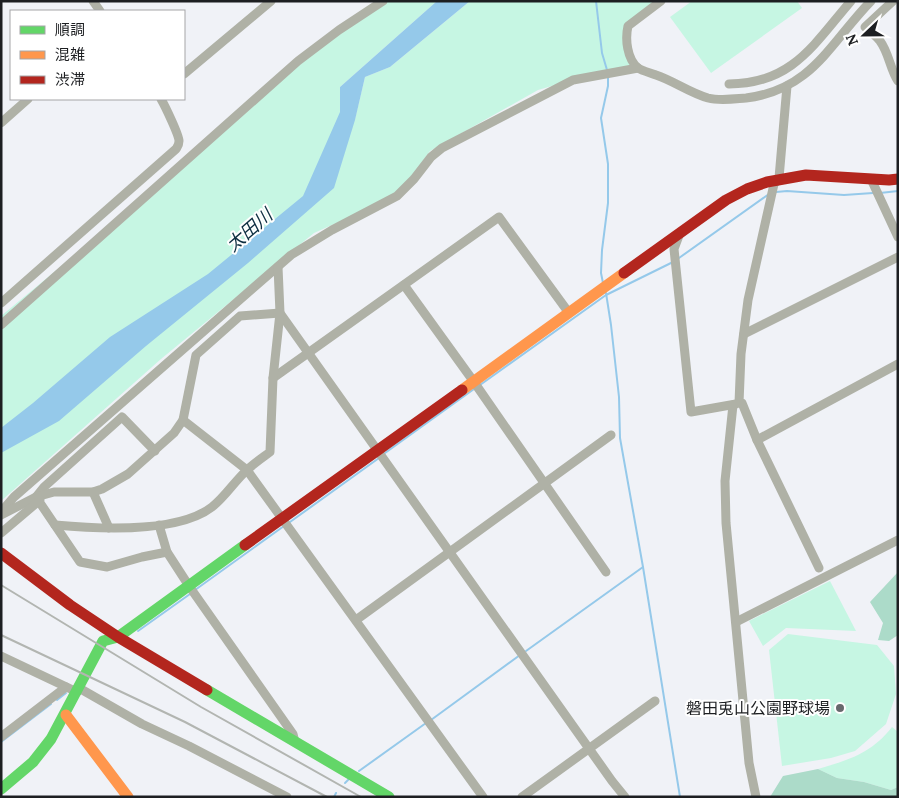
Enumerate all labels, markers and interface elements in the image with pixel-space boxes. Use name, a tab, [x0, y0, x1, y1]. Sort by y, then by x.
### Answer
legend	[10, 10, 185, 100]
north arrow	[839, 10, 889, 60]
text: 順調	[55, 20, 85, 39]
text: N	[842, 31, 862, 48]
text: 混雑	[55, 45, 85, 64]
text: 渋滞	[55, 70, 85, 89]
water label: 太田川	[221, 202, 278, 256]
place label: 磐田兎山公園野球場	[686, 698, 830, 718]
marker: 磐田兎山公園野球場	[834, 702, 846, 714]

